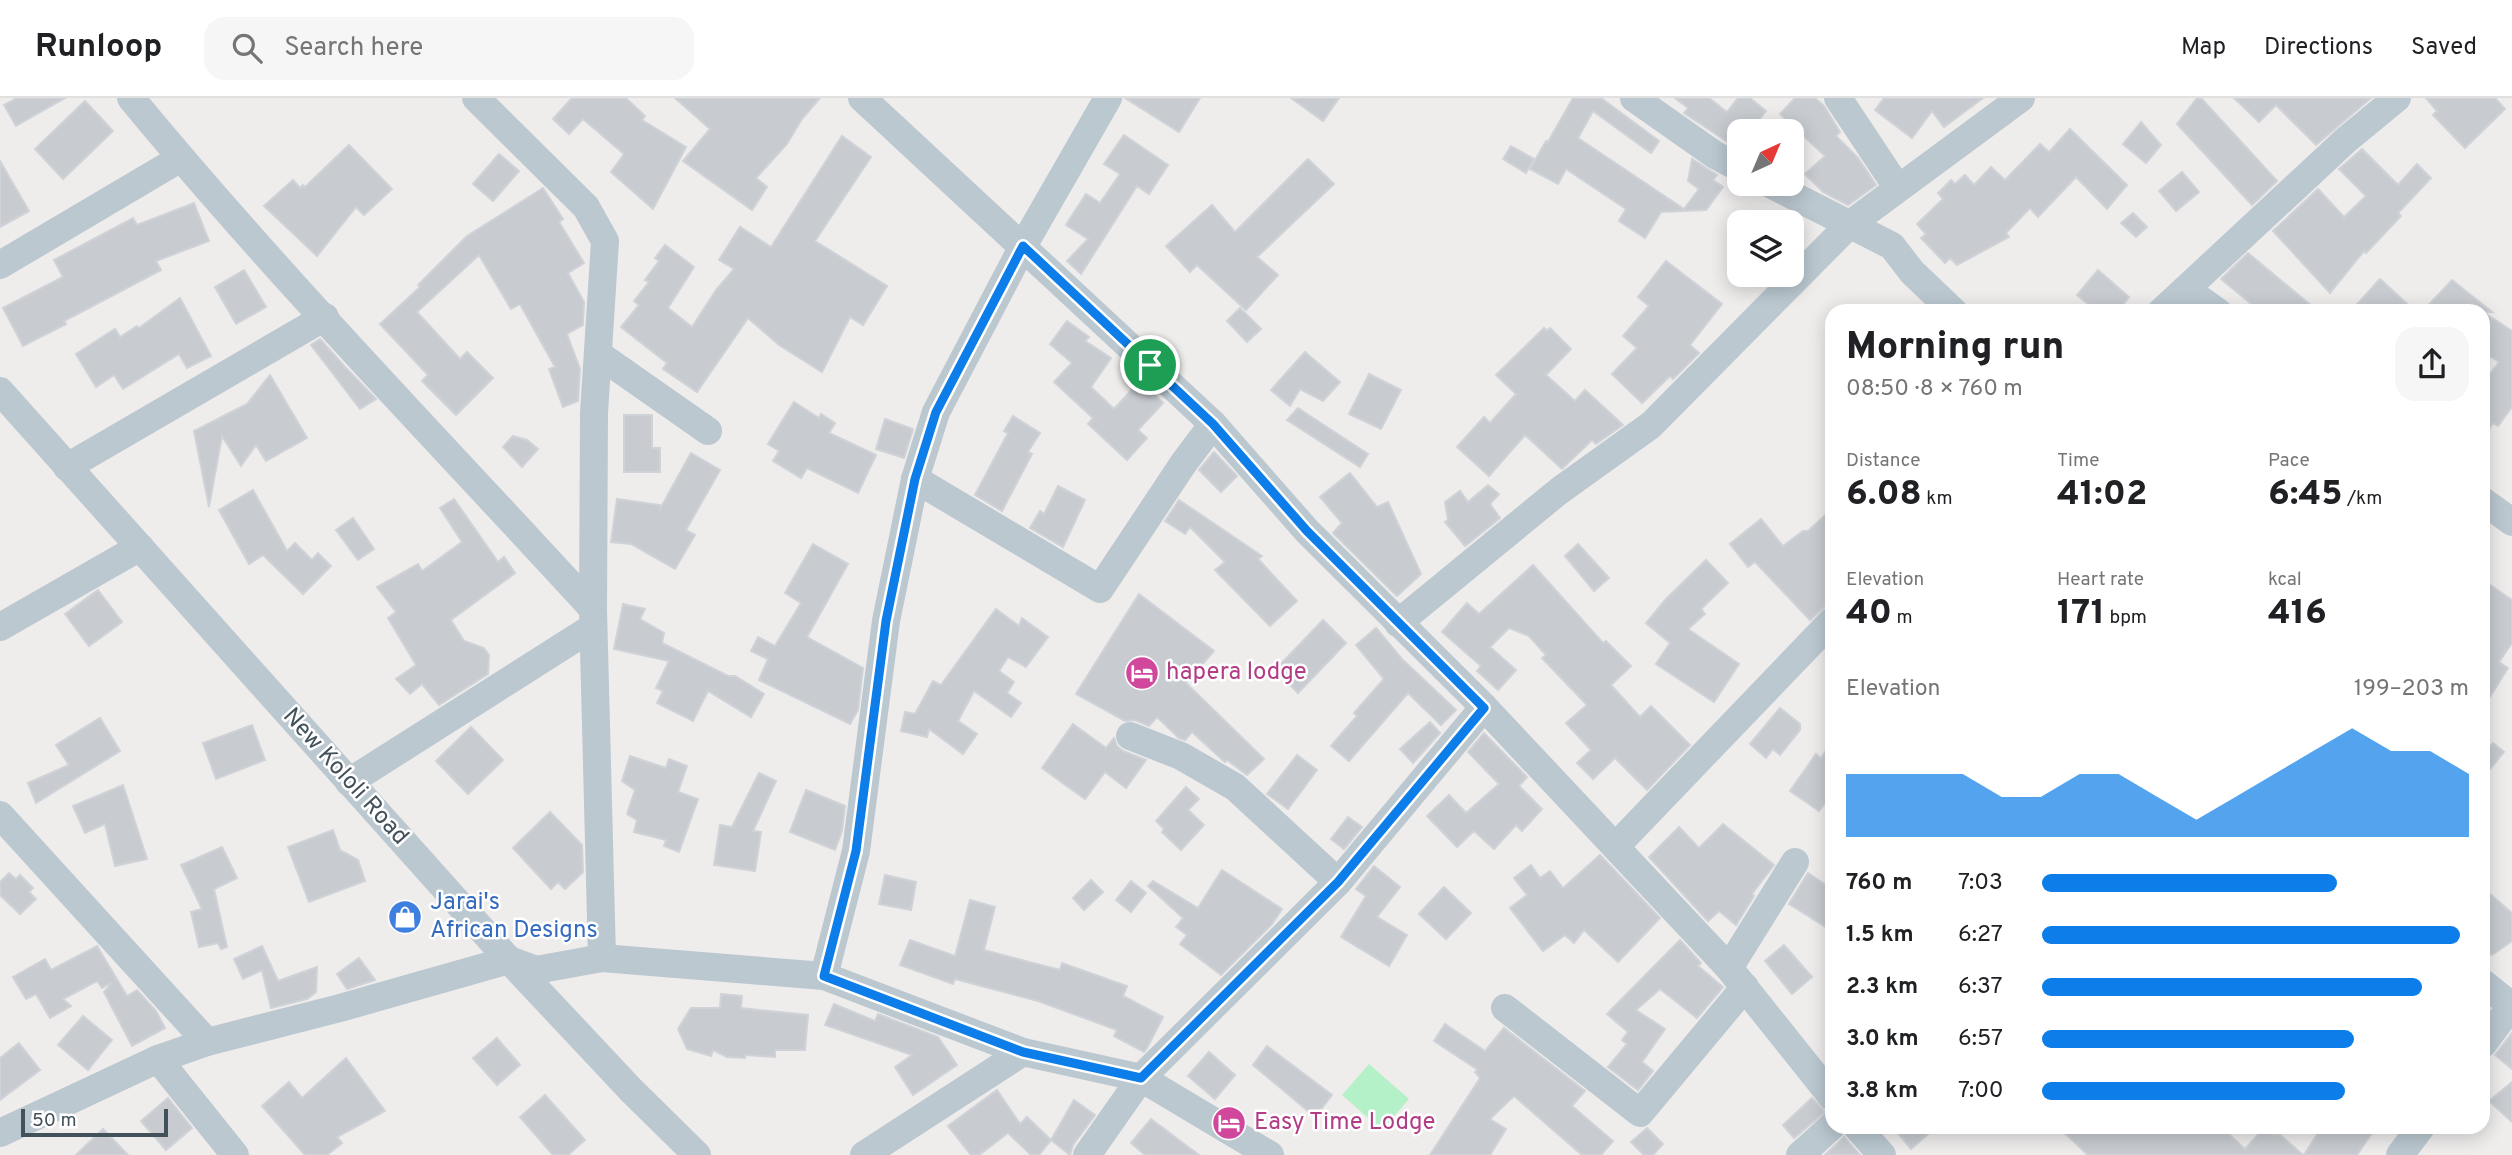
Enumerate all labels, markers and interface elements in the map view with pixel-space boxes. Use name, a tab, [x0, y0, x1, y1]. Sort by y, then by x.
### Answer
search box	[204, 17, 694, 80]
text: Runloop	[35, 27, 162, 69]
icon: search	[228, 29, 266, 67]
text: Search here	[284, 32, 423, 65]
text: Map	[2181, 33, 2226, 63]
text: Directions	[2264, 33, 2373, 63]
text: Saved	[2411, 33, 2477, 63]
north arrow	[1727, 119, 1804, 196]
map controls	[1727, 119, 1804, 287]
button: layers	[1727, 210, 1804, 287]
text: Morning run	[1846, 324, 2064, 373]
button: share	[2395, 327, 2469, 401]
pin	[1120, 335, 1180, 395]
icon: arrive	[1131, 346, 1169, 384]
text: 08:50 · 8 × 760 m	[1846, 375, 2023, 404]
text: Distance	[1846, 449, 1921, 473]
text: Time	[2057, 449, 2100, 473]
text: Pace	[2268, 449, 2310, 473]
text: 6.08	[1846, 473, 1922, 517]
text: 41:02	[2057, 473, 2147, 517]
text: 6:45	[2268, 473, 2342, 517]
text: km	[1922, 487, 1953, 511]
text: /km	[2342, 487, 2382, 511]
text: Elevation	[1846, 568, 1924, 592]
text: Heart rate	[2057, 568, 2144, 592]
text: kcal	[2268, 568, 2302, 592]
text: 40	[1846, 592, 1892, 636]
text: 171	[2057, 592, 2105, 636]
text: 416	[2268, 592, 2327, 636]
text: m	[1892, 606, 1913, 630]
text: bpm	[2105, 606, 2147, 630]
hotel icon: hapera lodge	[1123, 654, 1161, 692]
place label: hapera lodge	[1166, 658, 1307, 688]
text: Elevation	[1846, 675, 1941, 704]
text: 199–203 m	[2354, 675, 2469, 704]
street label: New Kololi Road	[275, 702, 415, 852]
text: 760 m	[1846, 869, 1912, 898]
text: 7:03	[1958, 869, 2003, 898]
place label: Jarai's African Designs	[430, 888, 598, 946]
shop icon: Jarai's African Designs	[386, 898, 424, 936]
text: 1.5 km	[1846, 921, 1914, 950]
text: 6:27	[1958, 921, 2003, 950]
text: 2.3 km	[1846, 973, 1918, 1002]
text: 6:37	[1958, 973, 2003, 1002]
text: 3.0 km	[1846, 1025, 1919, 1054]
text: 6:57	[1958, 1025, 2003, 1054]
text: 3.8 km	[1846, 1077, 1918, 1106]
text: 7:00	[1958, 1077, 2004, 1106]
hotel icon: Easy Time Lodge	[1210, 1104, 1248, 1142]
scale bar	[21, 1106, 168, 1138]
place label: Easy Time Lodge	[1254, 1108, 1435, 1138]
text: 50 m	[32, 1109, 77, 1133]

